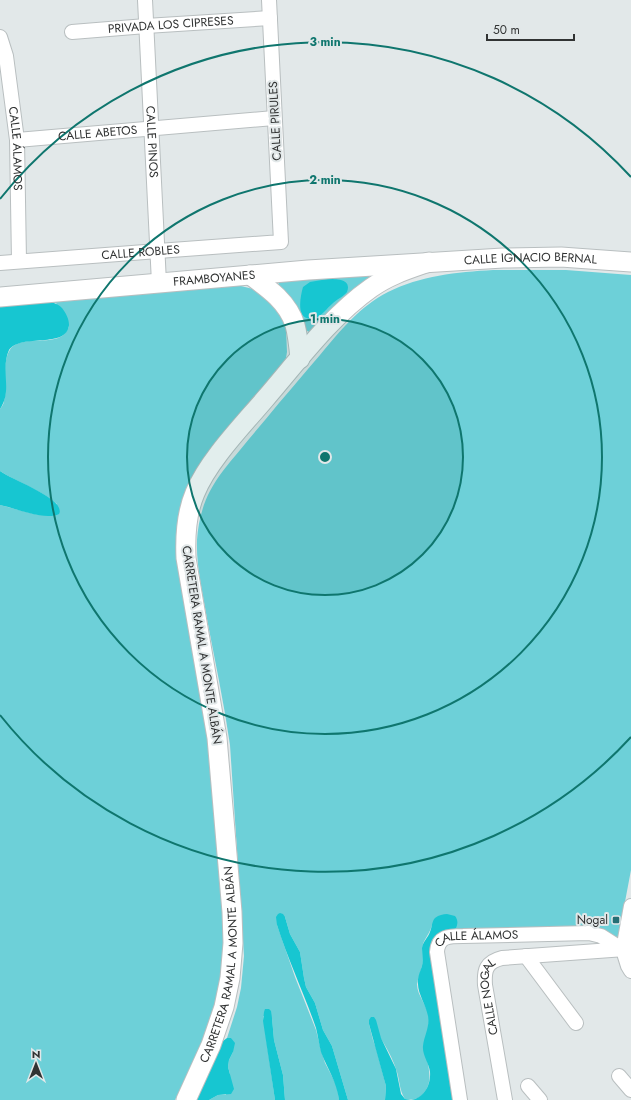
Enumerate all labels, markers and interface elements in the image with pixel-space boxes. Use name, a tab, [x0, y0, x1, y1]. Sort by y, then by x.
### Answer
street label: PRIVADA LOS CIPRESES	[107, 11, 235, 38]
scale bar	[487, 16, 574, 42]
text: 50 m	[493, 21, 520, 39]
text: 3 min	[309, 33, 341, 51]
street label: CALLE PIRULES	[264, 81, 286, 161]
street label: CALLE ÁLAMOS	[4, 105, 27, 191]
street label: CALLE PINOS	[141, 105, 163, 179]
street label: CALLE ABETOS	[57, 121, 138, 145]
text: 2 min	[309, 171, 341, 189]
street label: CALLE ROBLES	[101, 240, 181, 264]
street label: CALLE IGNACIO BERNAL	[463, 248, 598, 269]
street label: FRAMBOYANES	[172, 266, 256, 291]
text: 1 min	[310, 310, 340, 328]
centre of rings	[318, 450, 332, 464]
street label: CARRETERA RAMAL A MONTE ALBÁN	[177, 545, 227, 745]
street label: CARRETERA RAMAL A MONTE ALBÁN	[195, 865, 242, 1066]
place label: Nogal	[577, 911, 608, 929]
marker: Nogal	[611, 915, 621, 925]
street label: CALLE ÁLAMOS	[430, 926, 519, 951]
street label: CALLE NOGAL	[476, 953, 503, 1037]
north arrow	[16, 1044, 56, 1084]
text: N	[32, 1046, 40, 1062]

